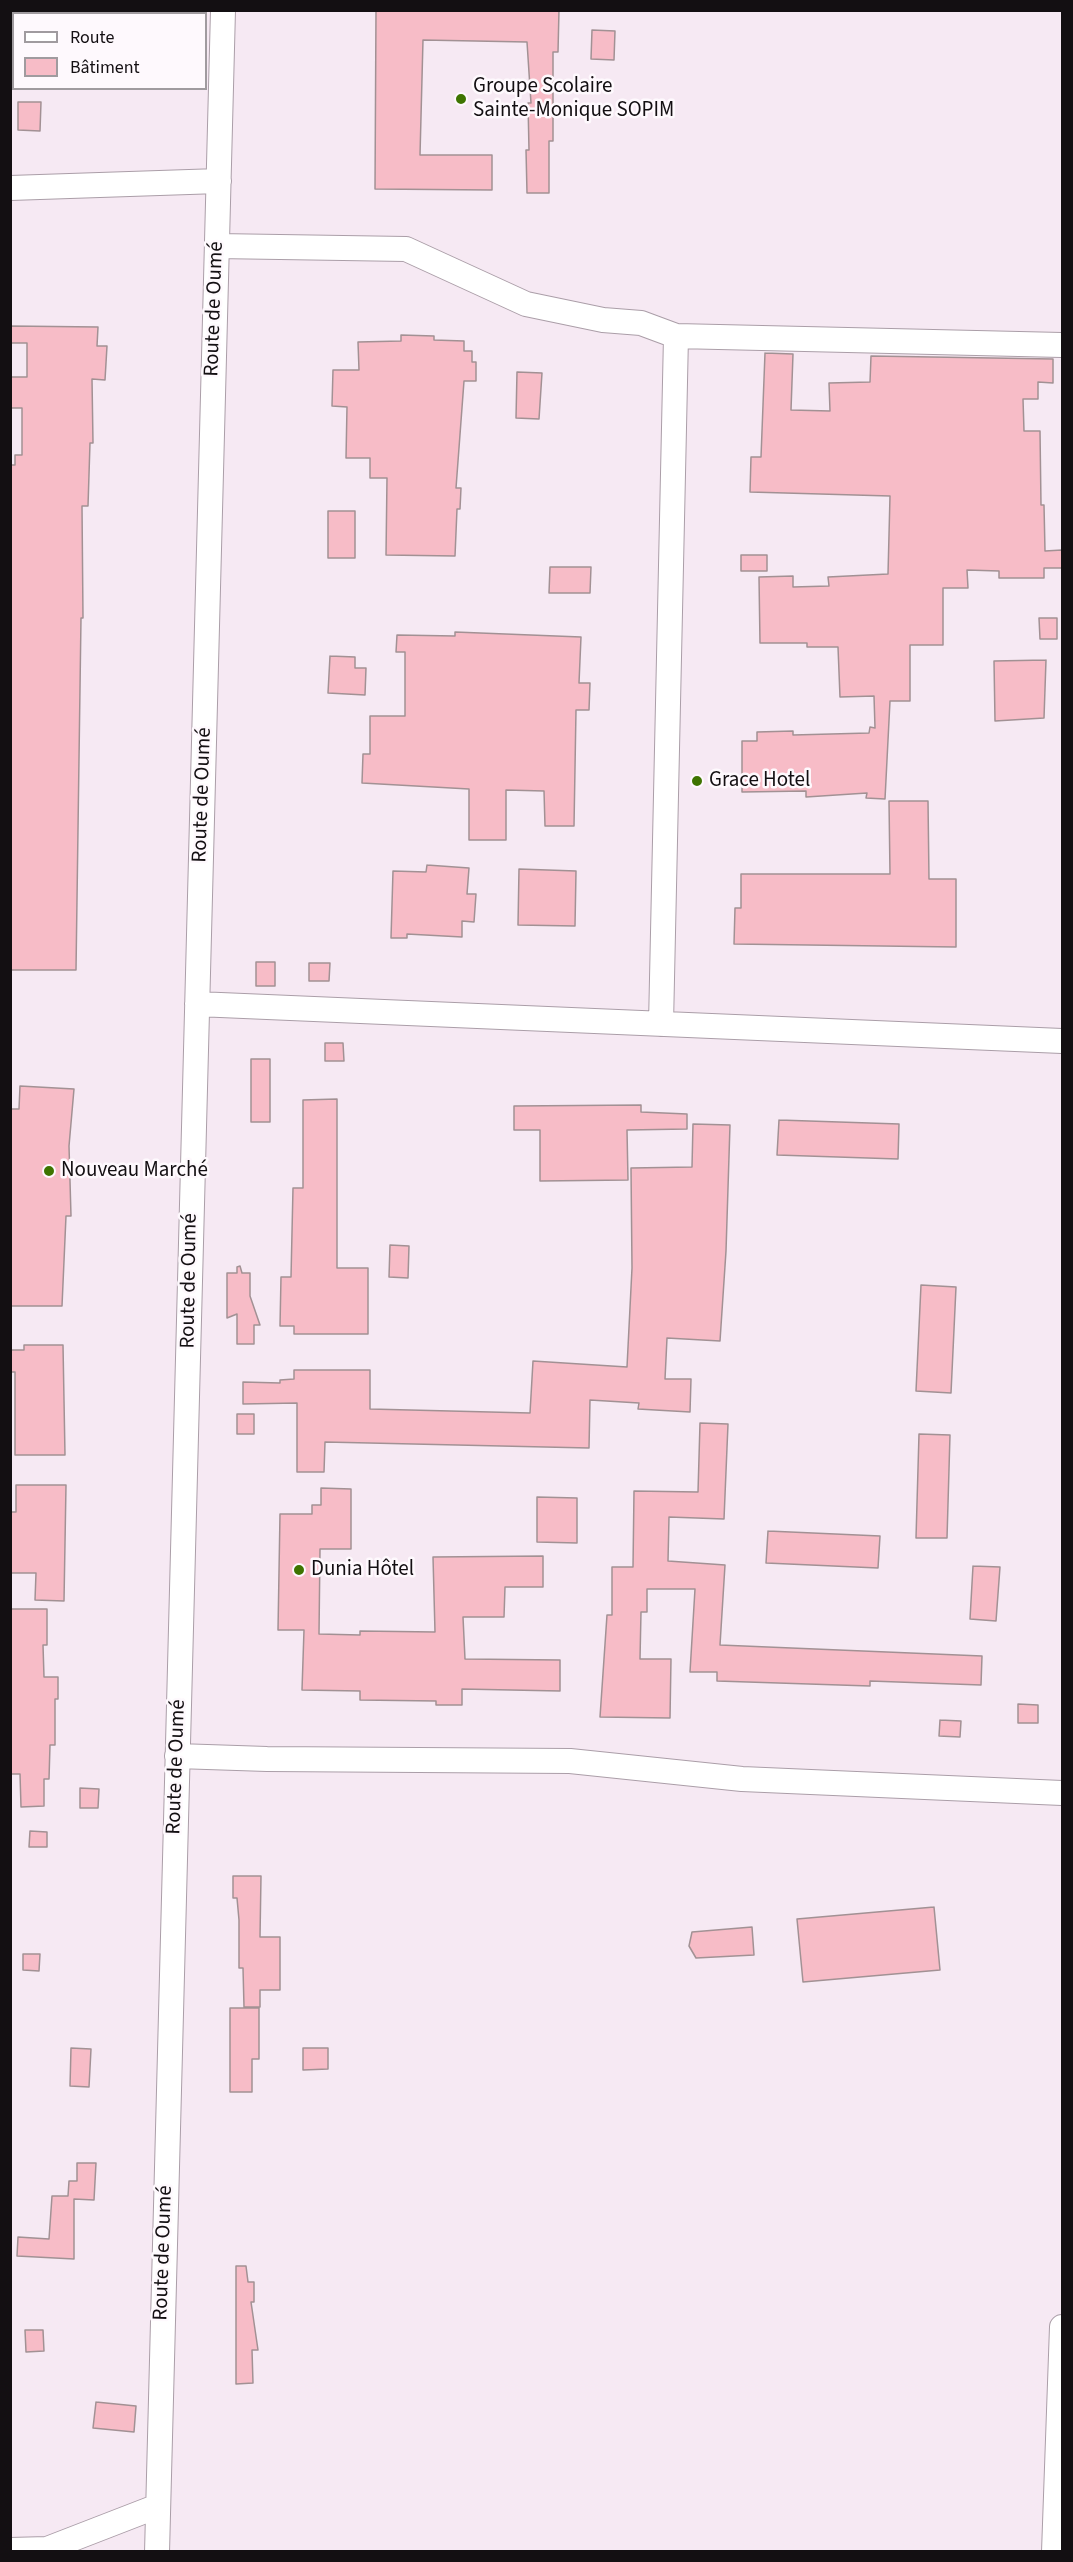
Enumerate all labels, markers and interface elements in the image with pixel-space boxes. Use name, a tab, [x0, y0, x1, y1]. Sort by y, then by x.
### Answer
legend	[12, 12, 207, 90]
text: Route	[70, 25, 114, 50]
text: Bâtiment	[70, 55, 140, 80]
place label: Groupe Scolaire Sainte-Monique SOPIM	[473, 74, 674, 124]
marker: Groupe Scolaire Sainte-Monique SOPIM	[454, 92, 468, 106]
street label: Route de Oumé	[200, 241, 230, 377]
street label: Route de Oumé	[188, 727, 218, 863]
place label: Grace Hotel	[709, 768, 810, 794]
marker: Grace Hotel	[690, 774, 704, 788]
place label: Nouveau Marché	[61, 1158, 208, 1184]
marker: Nouveau Marché	[42, 1164, 56, 1178]
street label: Route de Oumé	[176, 1213, 204, 1349]
place label: Dunia Hôtel	[311, 1557, 414, 1583]
marker: Dunia Hôtel	[292, 1563, 306, 1577]
street label: Route de Oumé	[162, 1699, 192, 1835]
street label: Route de Oumé	[149, 2185, 179, 2321]

